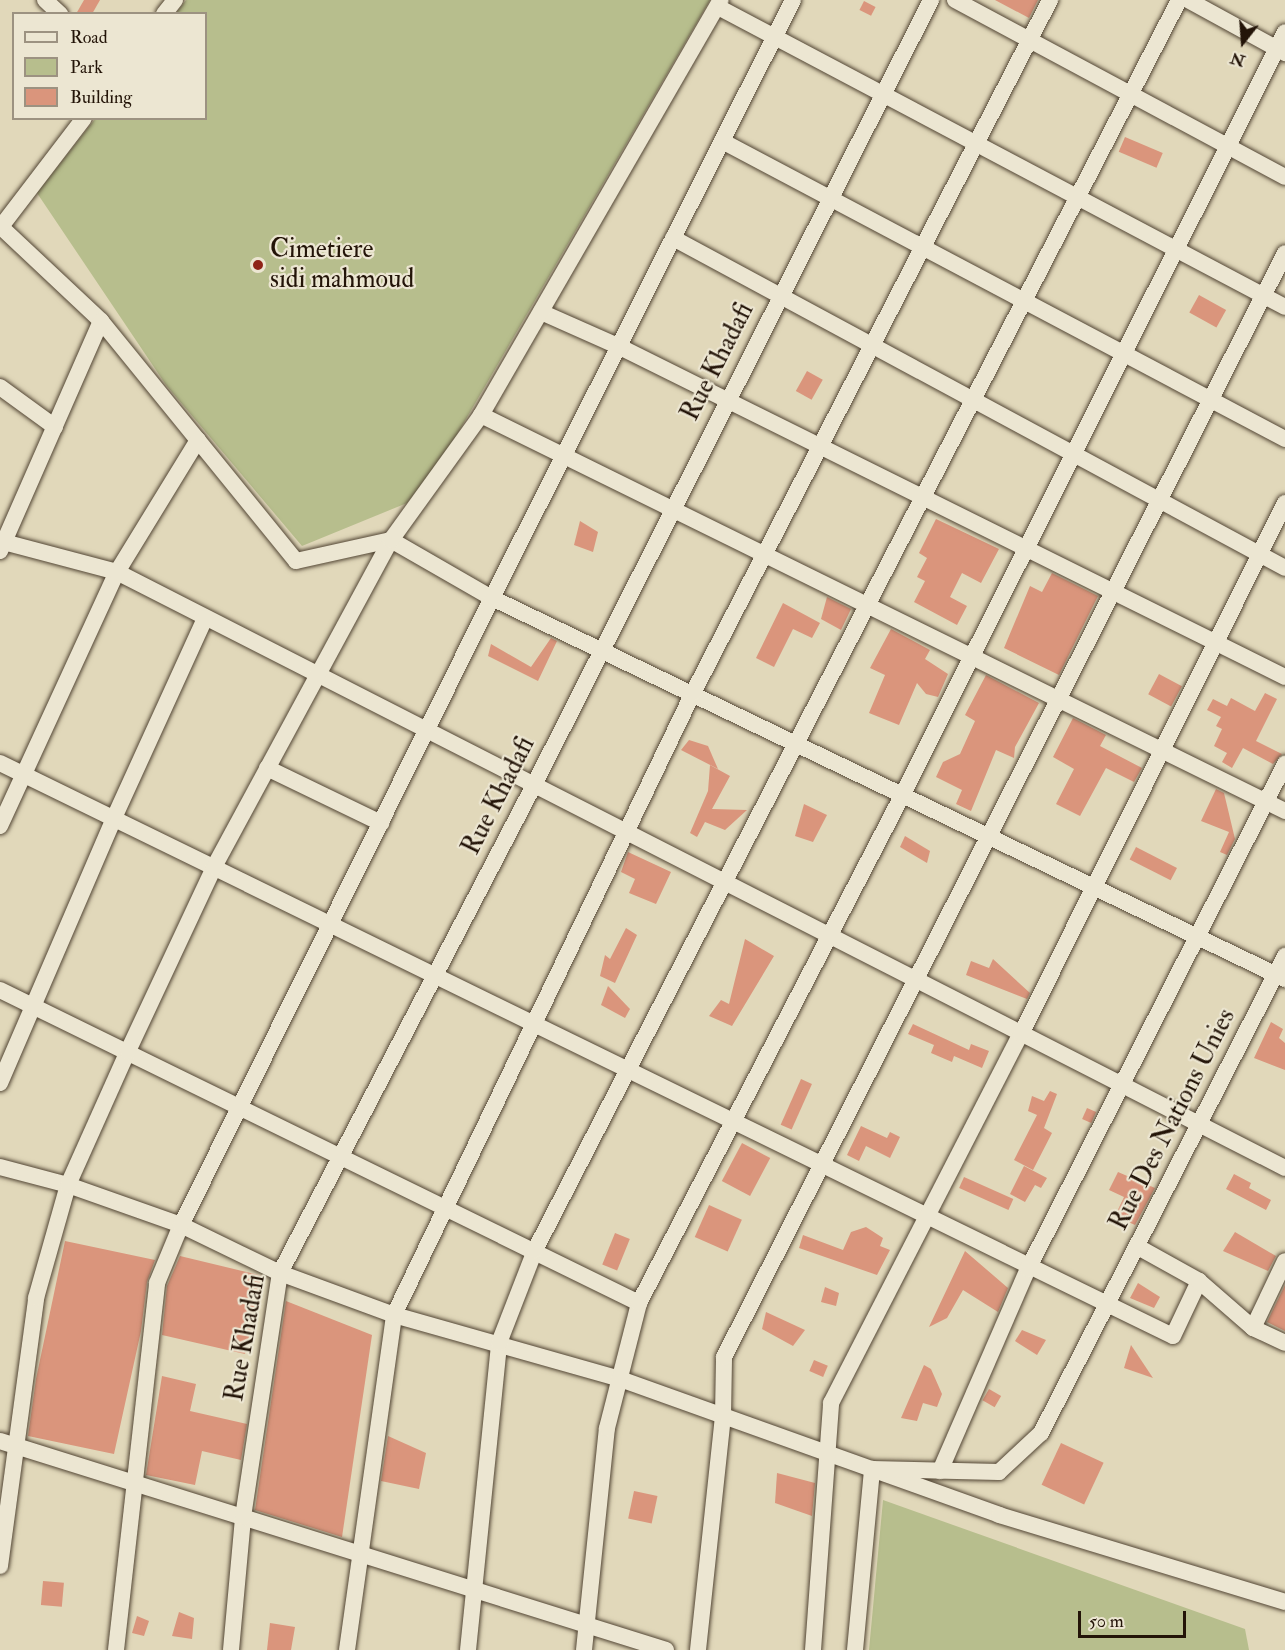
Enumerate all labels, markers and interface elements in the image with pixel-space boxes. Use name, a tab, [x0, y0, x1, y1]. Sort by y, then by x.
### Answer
legend	[12, 12, 207, 120]
north arrow	[1213, 12, 1273, 72]
text: Road	[70, 26, 108, 49]
text: N	[1228, 48, 1248, 71]
text: Park	[70, 56, 103, 79]
text: Building	[70, 86, 132, 109]
place label: Cimetiere sidi mahmoud	[270, 234, 414, 296]
marker: Cimetiere sidi mahmoud	[251, 258, 265, 272]
street label: Rue Khadafi	[675, 298, 761, 426]
street label: Rue Khadafi	[456, 732, 542, 860]
street label: Rue Des Nations Unies	[1104, 1004, 1242, 1236]
street label: Rue Khadafi	[219, 1272, 273, 1404]
scale bar	[1081, 1599, 1189, 1637]
text: 50 m	[1089, 1610, 1124, 1633]

